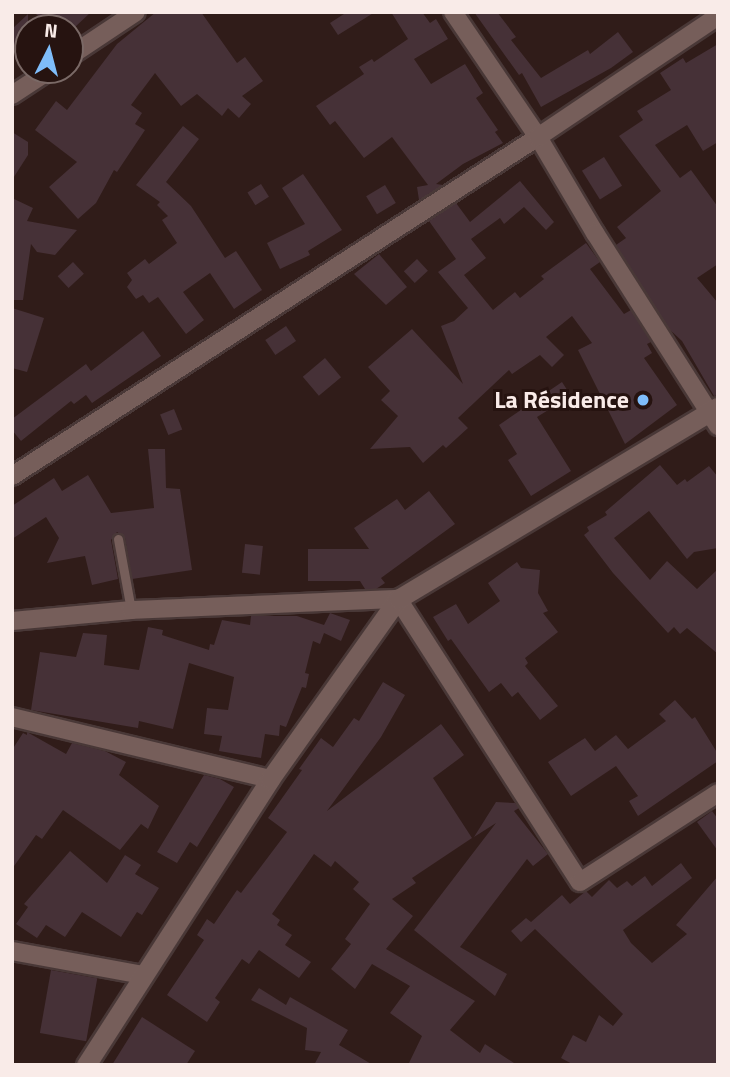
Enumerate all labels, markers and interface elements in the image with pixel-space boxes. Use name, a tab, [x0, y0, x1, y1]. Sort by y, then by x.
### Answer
north arrow	[14, 14, 84, 84]
text: N	[43, 14, 59, 45]
place label: La Résidence	[494, 386, 629, 414]
marker: La Résidence	[635, 392, 651, 408]

